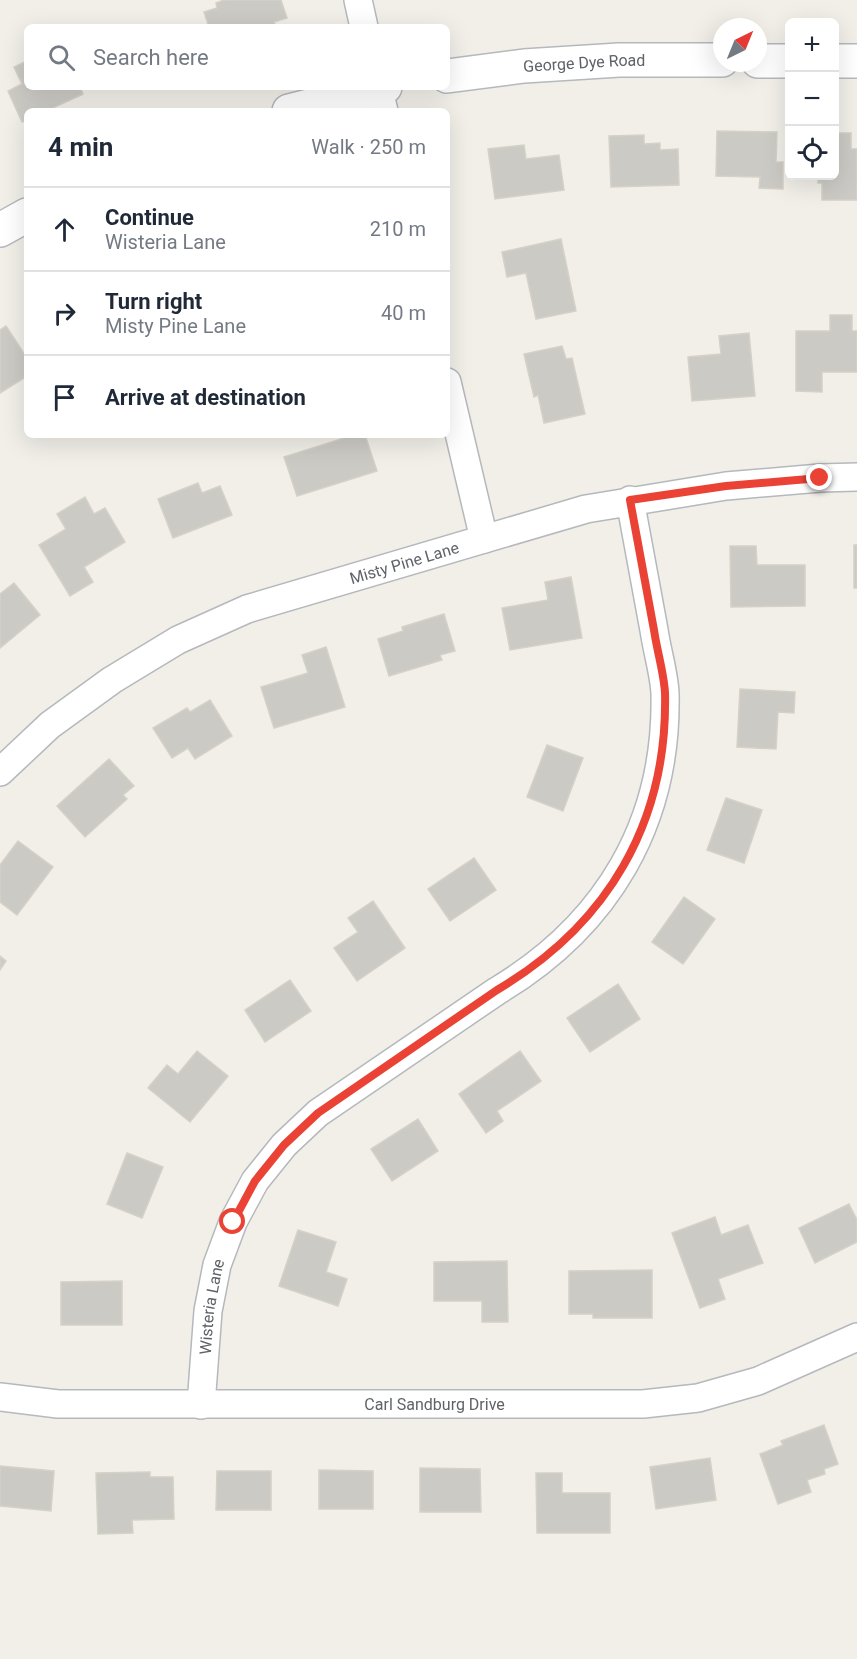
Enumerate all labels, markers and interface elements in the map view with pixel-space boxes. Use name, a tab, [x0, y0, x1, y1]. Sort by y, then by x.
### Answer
north arrow	[713, 18, 767, 72]
map controls	[785, 18, 839, 180]
button: +	[785, 18, 839, 72]
search box	[24, 24, 450, 90]
icon: search	[45, 41, 78, 74]
text: Search here	[93, 45, 209, 70]
street label: George Dye Road	[523, 51, 645, 76]
button: −	[785, 72, 839, 126]
button: locate	[785, 126, 839, 180]
text: 4 min	[48, 132, 113, 162]
text: Walk · 250 m	[311, 135, 426, 159]
text: Continue	[105, 205, 194, 230]
icon: ahead	[48, 213, 81, 246]
text: 210 m	[370, 217, 426, 241]
text: Wisteria Lane	[105, 230, 226, 254]
text: Turn right	[105, 289, 202, 314]
icon: right	[48, 297, 81, 330]
text: 40 m	[381, 301, 426, 325]
text: Misty Pine Lane	[105, 314, 246, 338]
icon: arrive	[48, 381, 81, 414]
text: Arrive at destination	[105, 385, 306, 410]
route end	[806, 464, 832, 490]
street label: Misty Pine Lane	[347, 538, 461, 588]
route start	[219, 1208, 245, 1234]
street label: Wisteria Lane	[195, 1256, 228, 1355]
street label: Carl Sandburg Drive	[364, 1395, 505, 1414]

